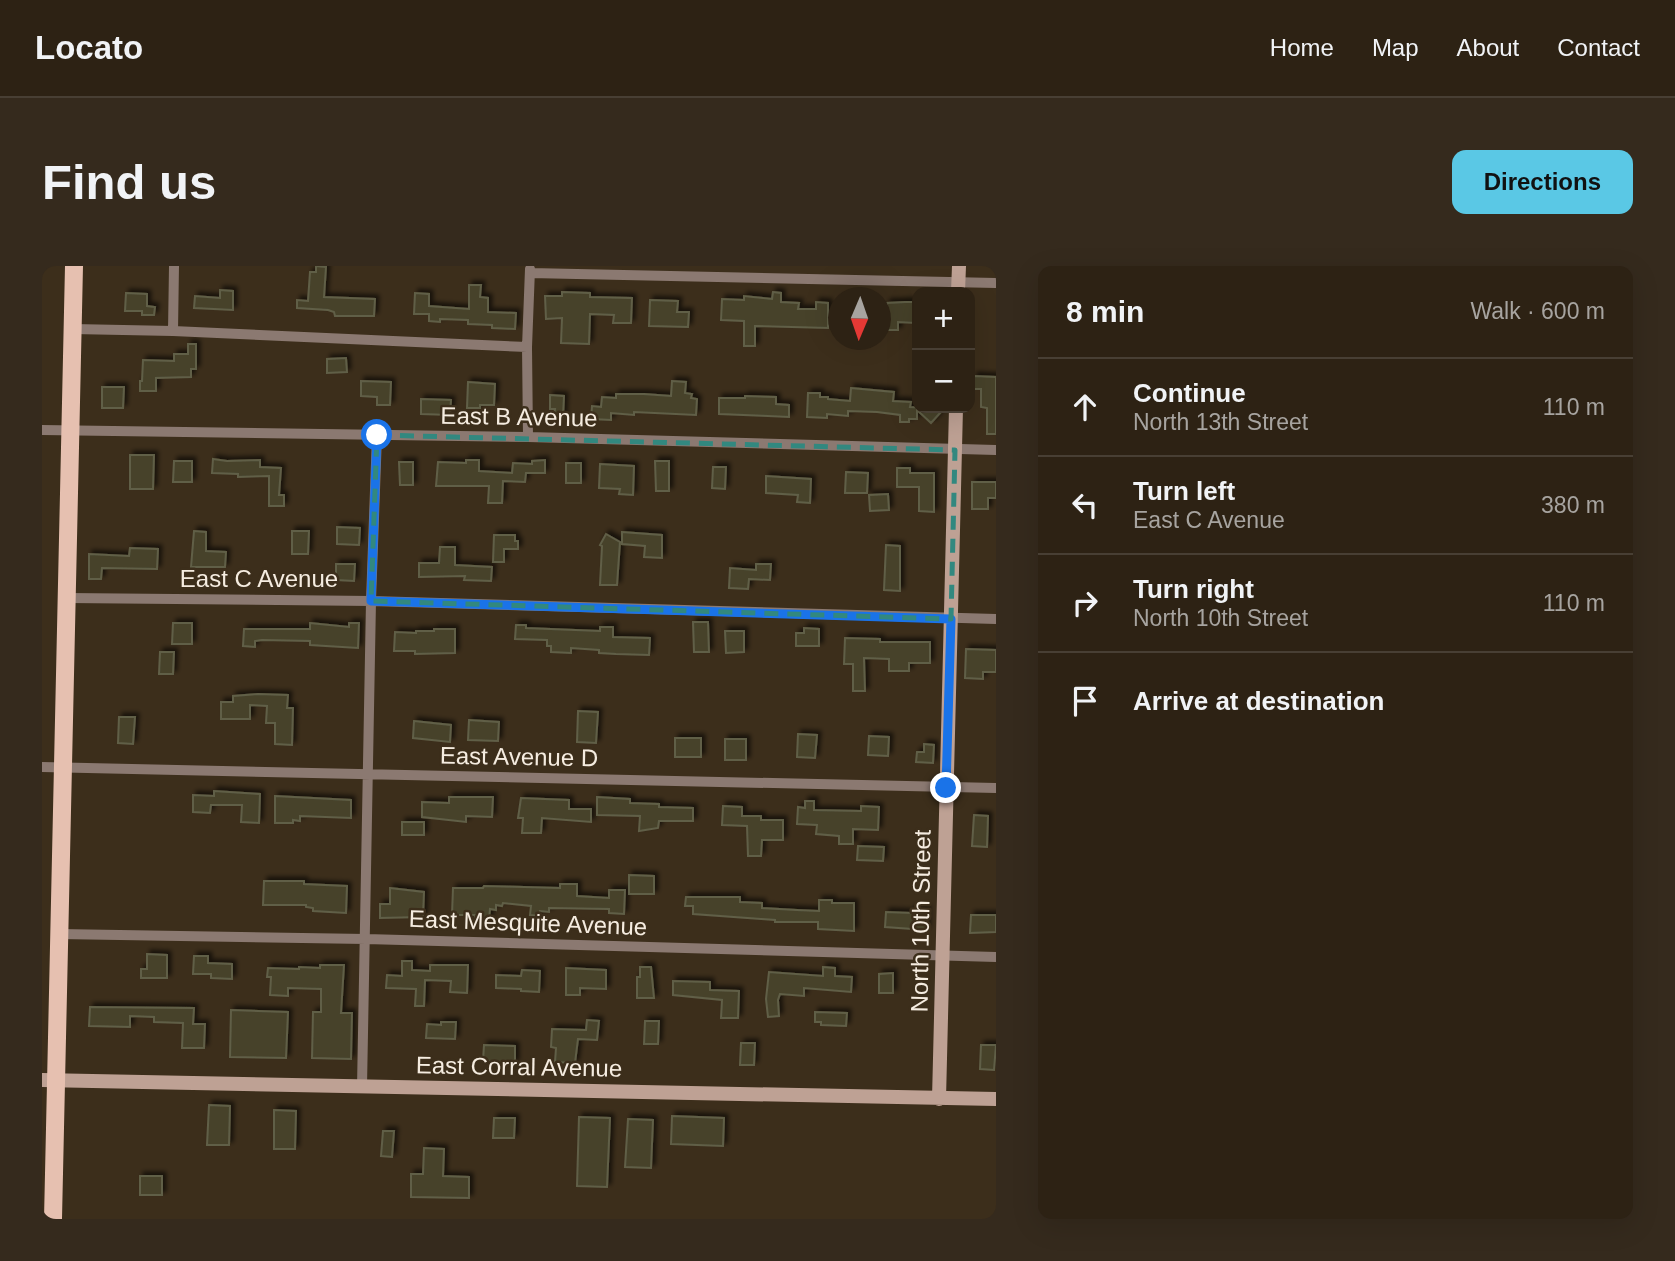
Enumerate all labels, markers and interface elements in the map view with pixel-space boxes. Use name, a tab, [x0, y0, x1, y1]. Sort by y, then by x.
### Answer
text: Locato	[35, 29, 143, 66]
text: Home	[1270, 34, 1334, 61]
text: Map	[1372, 34, 1419, 61]
text: About	[1457, 34, 1519, 61]
text: Contact	[1557, 34, 1640, 61]
button: Directions	[1452, 150, 1633, 214]
text: Find us	[42, 155, 216, 209]
north arrow	[828, 287, 891, 350]
map controls	[912, 287, 975, 413]
button: +	[912, 287, 975, 350]
text: 8 min	[1066, 295, 1144, 328]
text: Walk · 600 m	[1470, 298, 1605, 324]
button: −	[912, 350, 975, 413]
text: Continue	[1133, 378, 1246, 408]
icon: ahead	[1066, 388, 1104, 426]
text: 110 m	[1543, 394, 1605, 420]
street label: East B Avenue	[440, 402, 598, 431]
text: North 13th Street	[1133, 409, 1308, 435]
route start	[361, 419, 392, 450]
text: Turn left	[1133, 476, 1235, 506]
icon: left	[1066, 486, 1104, 524]
text: 380 m	[1541, 492, 1605, 518]
text: East C Avenue	[1133, 507, 1285, 533]
street label: East C Avenue	[180, 565, 338, 592]
text: Turn right	[1133, 574, 1254, 604]
icon: right	[1066, 584, 1104, 622]
text: 110 m	[1543, 590, 1605, 616]
text: North 10th Street	[1133, 605, 1308, 631]
icon: arrive	[1066, 682, 1104, 720]
text: Arrive at destination	[1133, 686, 1384, 716]
street label: East Avenue D	[440, 742, 598, 771]
route end	[930, 772, 961, 803]
street label: North 10th Street	[905, 829, 936, 1013]
street label: East Mesquite Avenue	[408, 905, 648, 940]
street label: East Corral Avenue	[416, 1051, 622, 1082]

